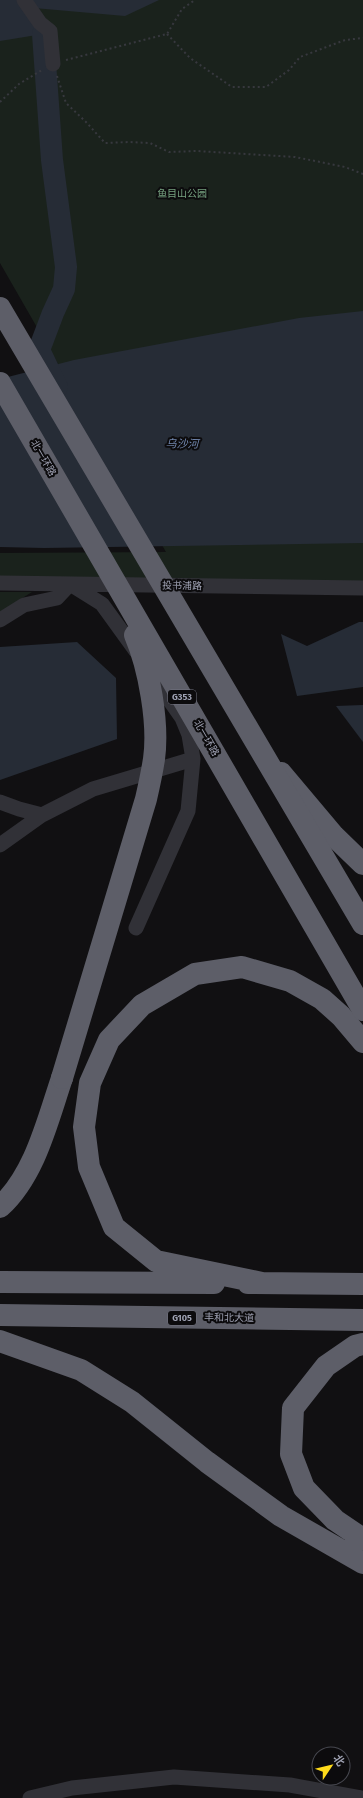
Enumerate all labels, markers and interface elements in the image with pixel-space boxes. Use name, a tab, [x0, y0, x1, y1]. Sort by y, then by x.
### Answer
park label: 鱼目山公园	[157, 188, 207, 200]
water label: 乌沙河	[165, 437, 201, 451]
street label: 北一环路	[28, 438, 58, 478]
street label: 投书浦路	[162, 580, 202, 592]
road number: G353	[168, 690, 196, 704]
street label: 北一环路	[191, 718, 221, 758]
road number: G105	[168, 1311, 196, 1325]
street label: 丰和北大道	[204, 1312, 254, 1324]
north arrow	[311, 1746, 351, 1786]
text: 北	[330, 1752, 347, 1769]

